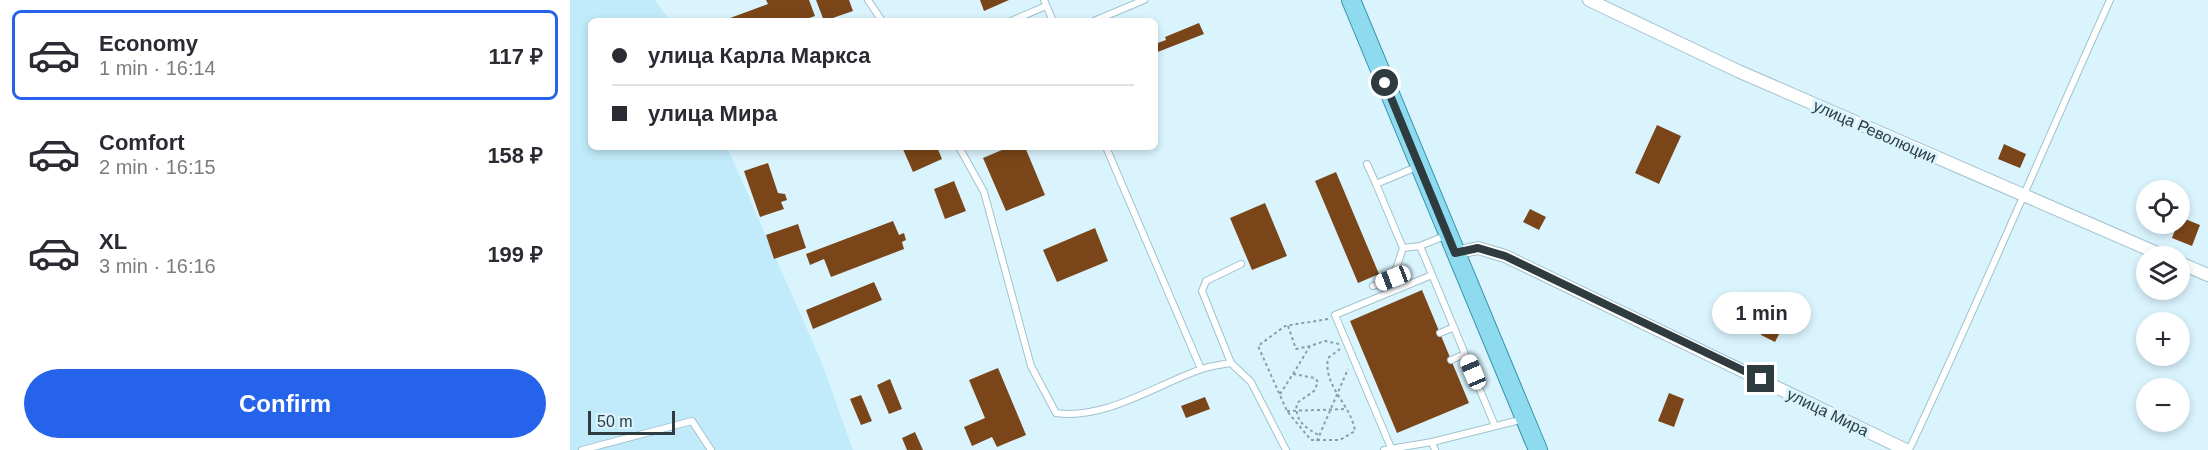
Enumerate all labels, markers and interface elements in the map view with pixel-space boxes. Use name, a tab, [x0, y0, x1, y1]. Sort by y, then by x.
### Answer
icon: car	[27, 28, 81, 82]
text: Economy	[99, 31, 198, 56]
text: улица Карла Маркса	[648, 43, 870, 68]
text: 117 ₽	[489, 44, 543, 69]
text: 1 min · 16:14	[99, 57, 216, 79]
route start	[1371, 69, 1398, 96]
street label: улица Революции	[1811, 97, 1939, 166]
text: улица Мира	[648, 101, 777, 126]
icon: car	[27, 127, 81, 181]
text: Comfort	[99, 130, 185, 155]
text: 158 ₽	[487, 143, 543, 168]
text: 2 min · 16:15	[99, 156, 216, 178]
map controls	[2136, 180, 2190, 432]
button: locate	[2136, 180, 2190, 234]
icon: car	[27, 226, 81, 280]
text: XL	[99, 229, 127, 254]
text: 199 ₽	[487, 242, 543, 267]
button: layers	[2136, 246, 2190, 300]
text: 3 min · 16:16	[99, 255, 216, 277]
car	[1373, 263, 1413, 293]
callout: 1 min	[1712, 292, 1810, 334]
text: 1 min	[1735, 302, 1788, 324]
button: +	[2136, 312, 2190, 366]
car	[1458, 352, 1488, 392]
route end	[1747, 365, 1774, 392]
button: Confirm	[24, 369, 546, 438]
button: −	[2136, 378, 2190, 432]
street label: улица Мира	[1784, 385, 1871, 440]
scale bar	[588, 408, 675, 436]
text: 50 m	[597, 413, 633, 430]

